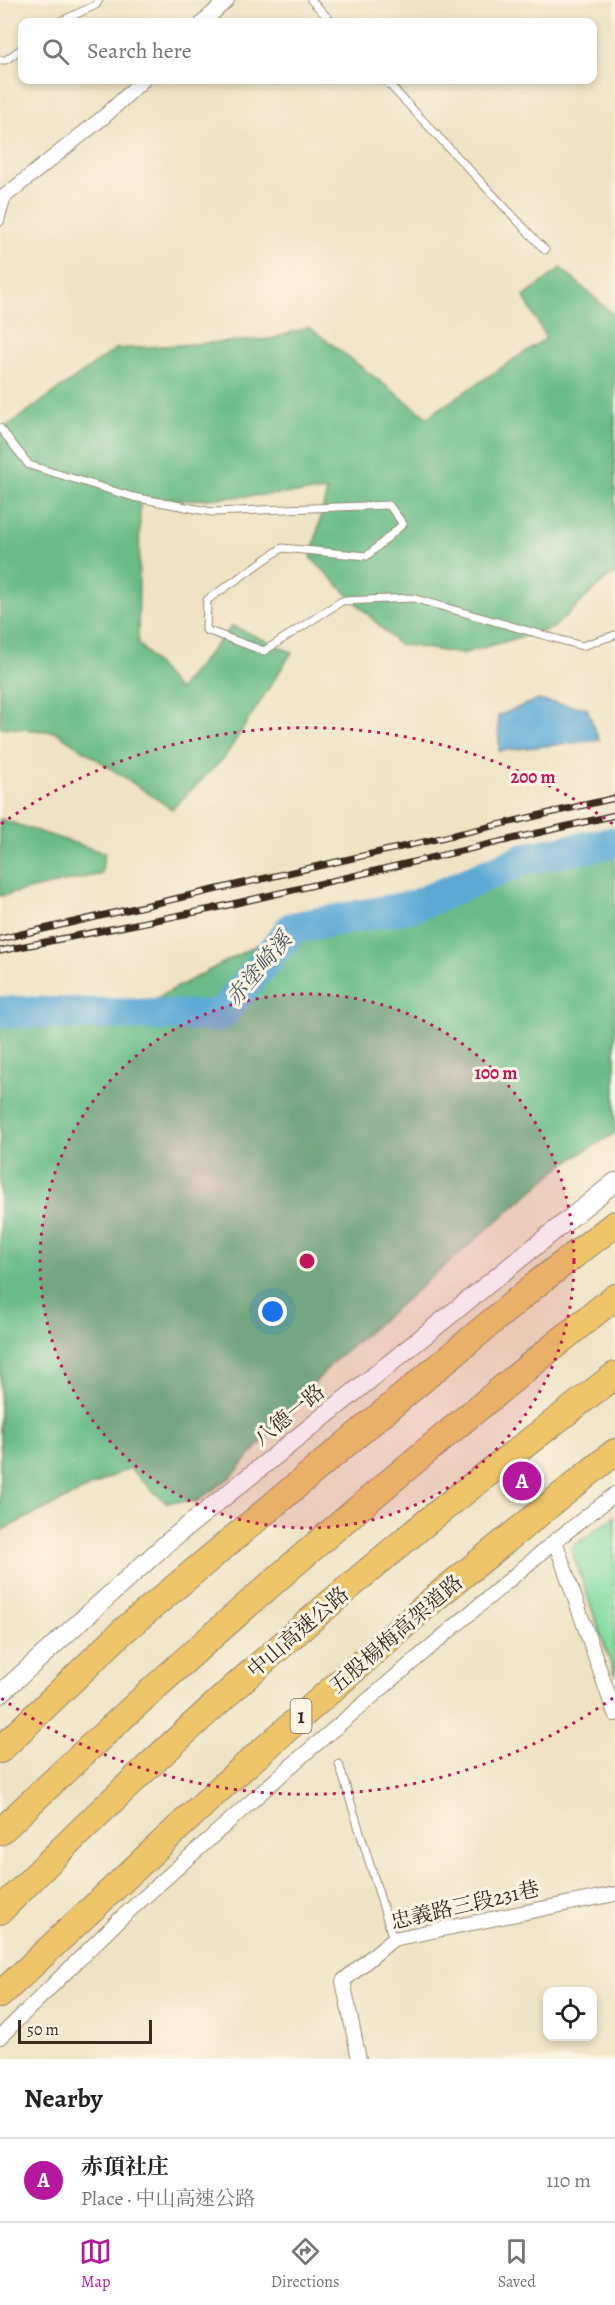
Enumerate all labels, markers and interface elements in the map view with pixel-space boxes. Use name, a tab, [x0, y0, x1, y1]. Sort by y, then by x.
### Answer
search box	[18, 18, 597, 84]
icon: search	[39, 35, 72, 68]
text: Search here	[87, 36, 192, 66]
text: 200 m	[510, 765, 556, 789]
water label: 赤塗崎溪	[219, 924, 300, 1012]
text: 100 m	[475, 1061, 517, 1085]
centre of rings	[297, 1251, 317, 1271]
your location	[258, 1297, 287, 1326]
street label: 八德一路	[248, 1378, 330, 1452]
pin: A	[502, 1458, 542, 1504]
street label: 五股楊梅高架道路	[323, 1568, 469, 1700]
street label: 中山高速公路	[241, 1580, 355, 1684]
road number: 1	[290, 1699, 312, 1733]
street label: 忠義路三段231巷	[388, 1874, 542, 1936]
map controls	[543, 1987, 597, 2041]
button: locate	[543, 1987, 597, 2041]
scale bar	[18, 2017, 152, 2044]
text: 50 m	[27, 2019, 59, 2041]
text: Nearby	[24, 2081, 103, 2116]
text: 赤頂社庄	[81, 2152, 169, 2182]
text: A	[37, 2167, 50, 2194]
text: 110 m	[546, 2167, 591, 2194]
text: Place · 中山高速公路	[81, 2185, 255, 2212]
tab: Map	[79, 2235, 112, 2293]
tab: Directions	[271, 2235, 339, 2293]
tab: Saved	[498, 2235, 536, 2293]

